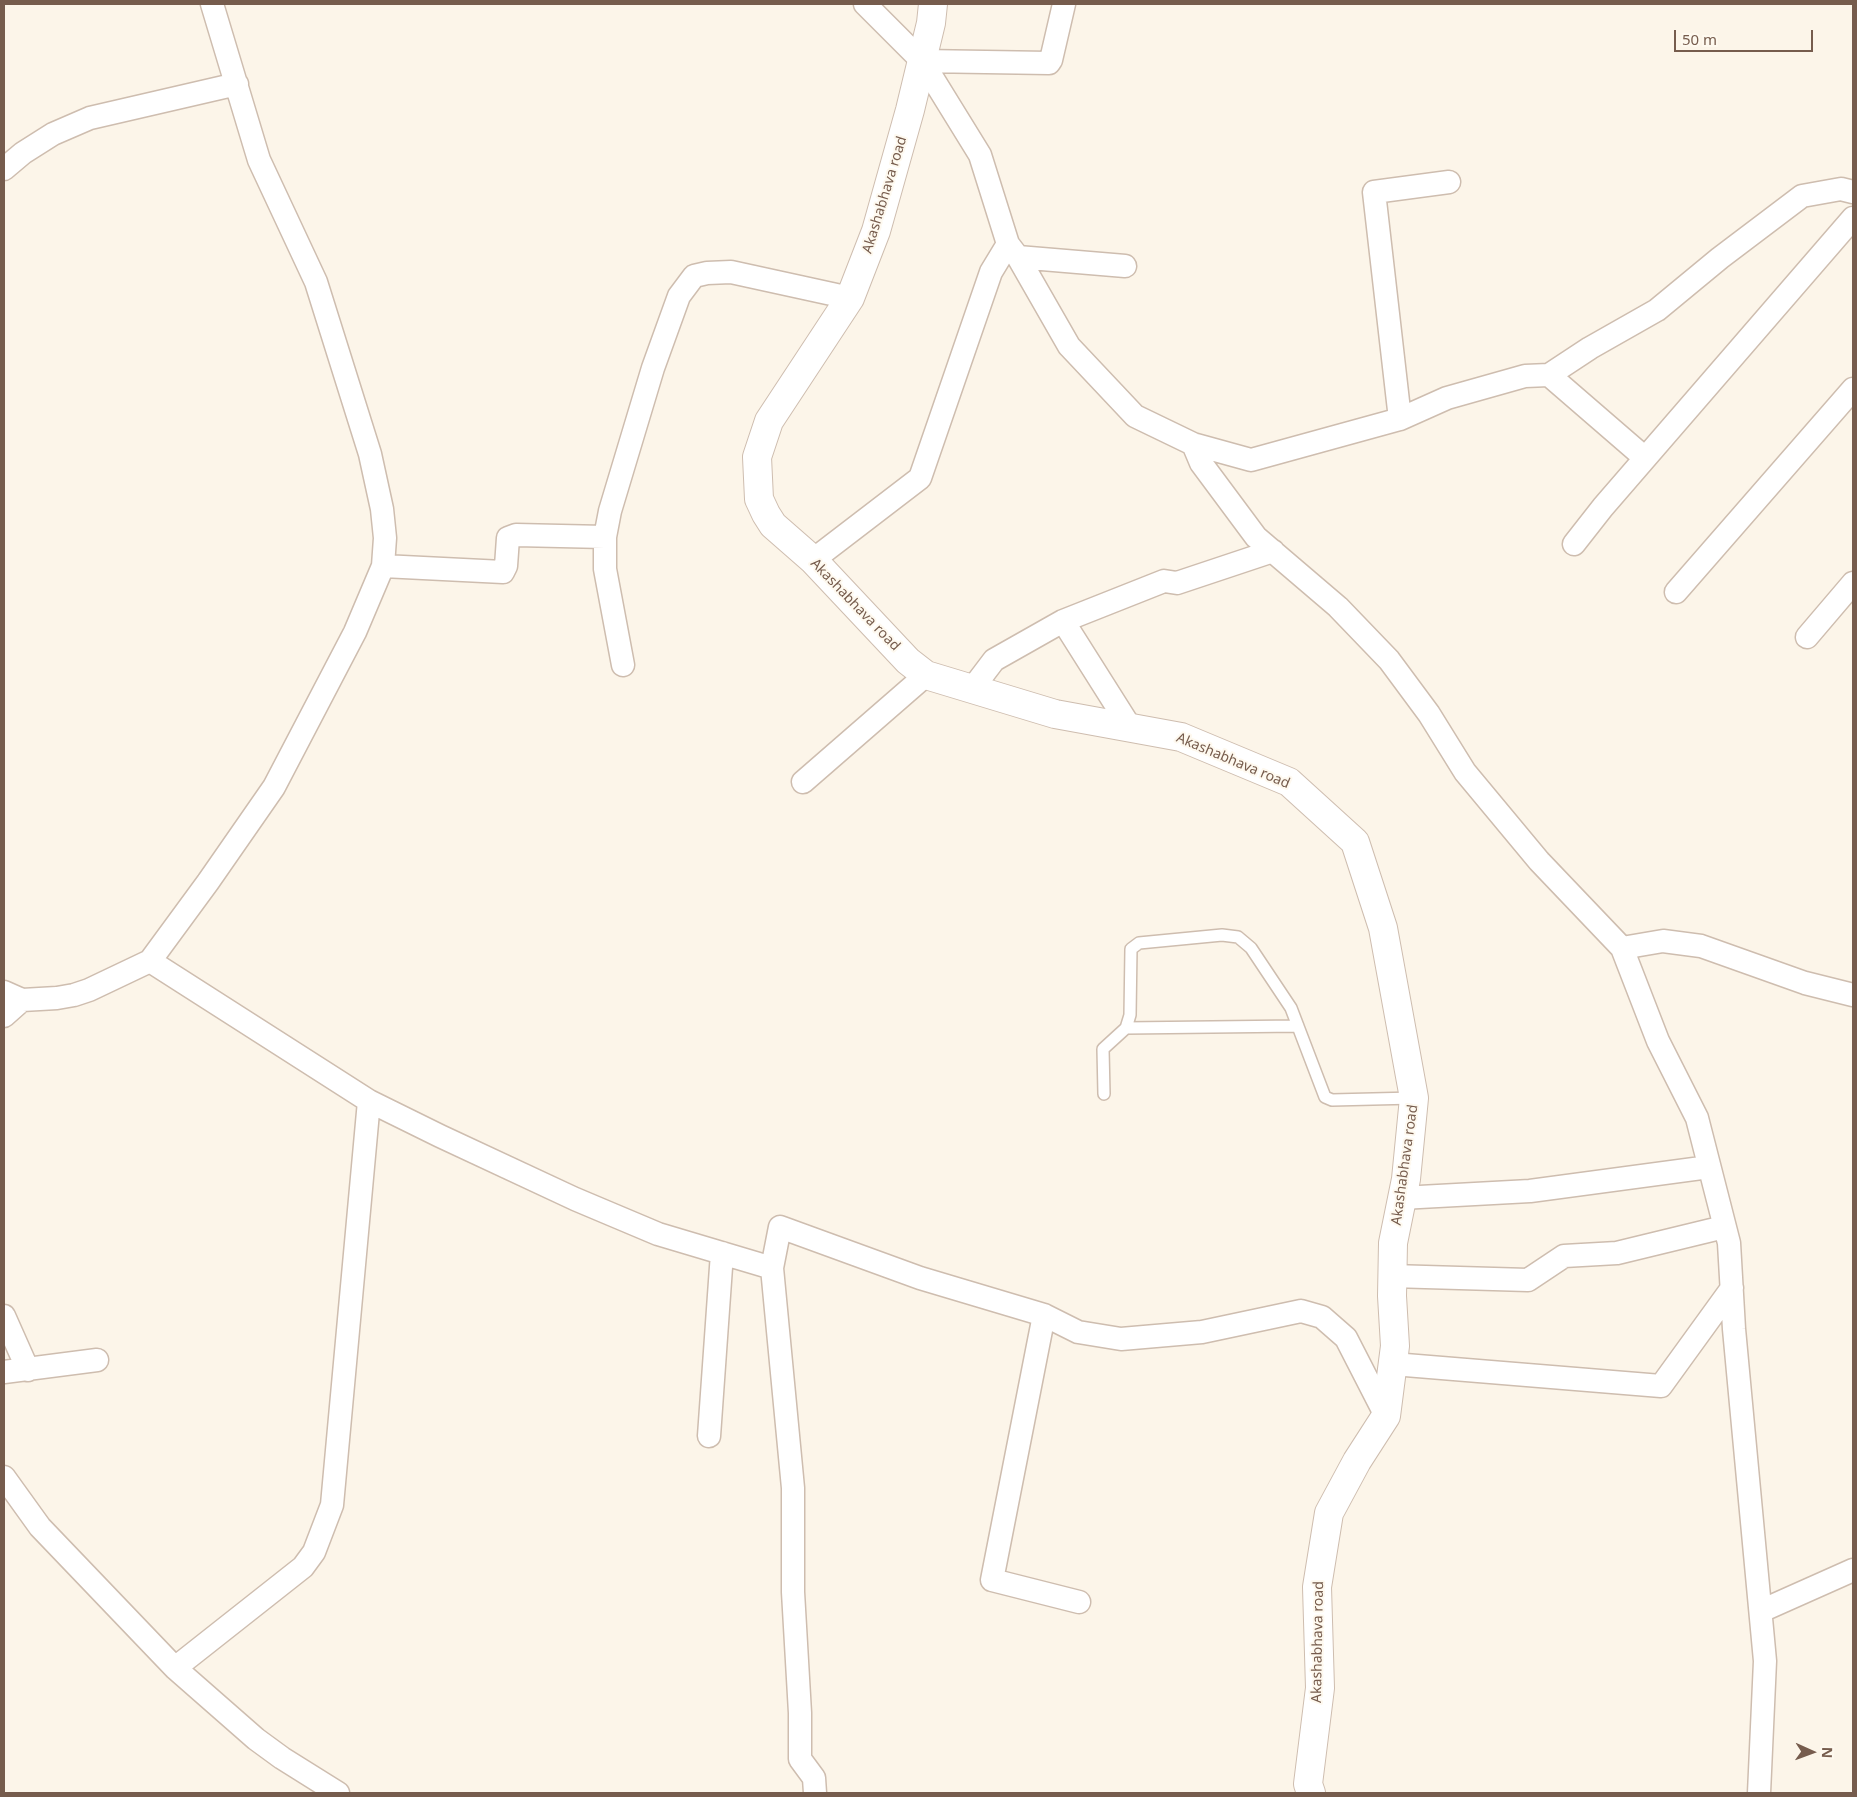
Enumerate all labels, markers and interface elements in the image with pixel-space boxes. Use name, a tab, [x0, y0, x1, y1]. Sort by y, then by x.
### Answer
scale bar	[1677, 20, 1816, 52]
text: 50 m	[1682, 29, 1717, 49]
street label: Akashabhava road	[859, 134, 911, 256]
street label: Akashabhava road	[807, 555, 903, 655]
street label: Akashabhava road	[1174, 730, 1292, 792]
street label: Akashabhava road	[1388, 1104, 1422, 1226]
street label: Akashabhava road	[1309, 1581, 1327, 1703]
north arrow	[1787, 1727, 1837, 1777]
text: N	[1818, 1747, 1837, 1759]

